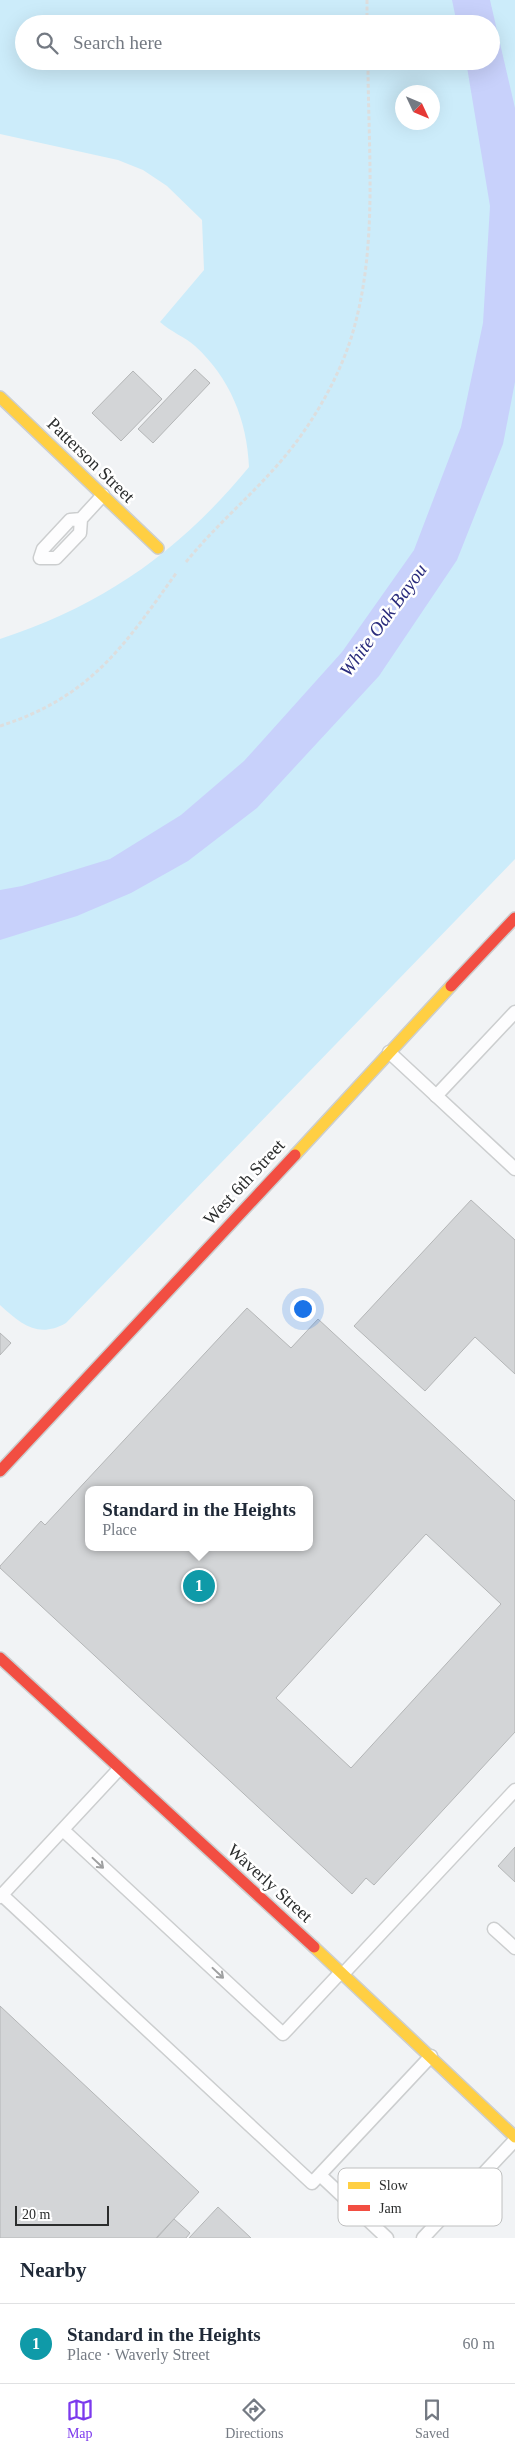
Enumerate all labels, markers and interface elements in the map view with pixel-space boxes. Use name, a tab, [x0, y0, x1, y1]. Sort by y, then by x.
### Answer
search box	[15, 15, 500, 70]
icon: search	[33, 29, 61, 57]
text: Search here	[73, 32, 162, 53]
north arrow	[395, 85, 440, 130]
street label: Patterson Street	[43, 413, 139, 507]
water label: White Oak Bayou	[335, 560, 431, 680]
street label: West 6th Street	[199, 1135, 289, 1229]
your location	[290, 1296, 316, 1322]
popup	[85, 1486, 313, 1551]
text: Standard in the Heights	[102, 1499, 296, 1520]
text: Place	[102, 1521, 137, 1538]
pin: 1	[183, 1567, 215, 1605]
street label: Waverly Street	[224, 1840, 316, 1926]
one-way arrow	[92, 1857, 105, 1869]
one-way arrow	[211, 1968, 224, 1979]
legend	[338, 2168, 502, 2226]
text: Slow	[379, 2178, 409, 2193]
text: Jam	[379, 2201, 402, 2216]
scale bar	[15, 2203, 109, 2226]
text: 20 m	[22, 2207, 50, 2222]
text: Nearby	[20, 2258, 87, 2282]
text: Standard in the Heights	[67, 2324, 261, 2345]
text: 1	[32, 2335, 40, 2352]
text: 60 m	[463, 2335, 495, 2352]
text: Place · Waverly Street	[67, 2346, 210, 2363]
tab: Map	[66, 2396, 94, 2442]
tab: Directions	[225, 2396, 284, 2442]
tab: Saved	[415, 2396, 449, 2442]

